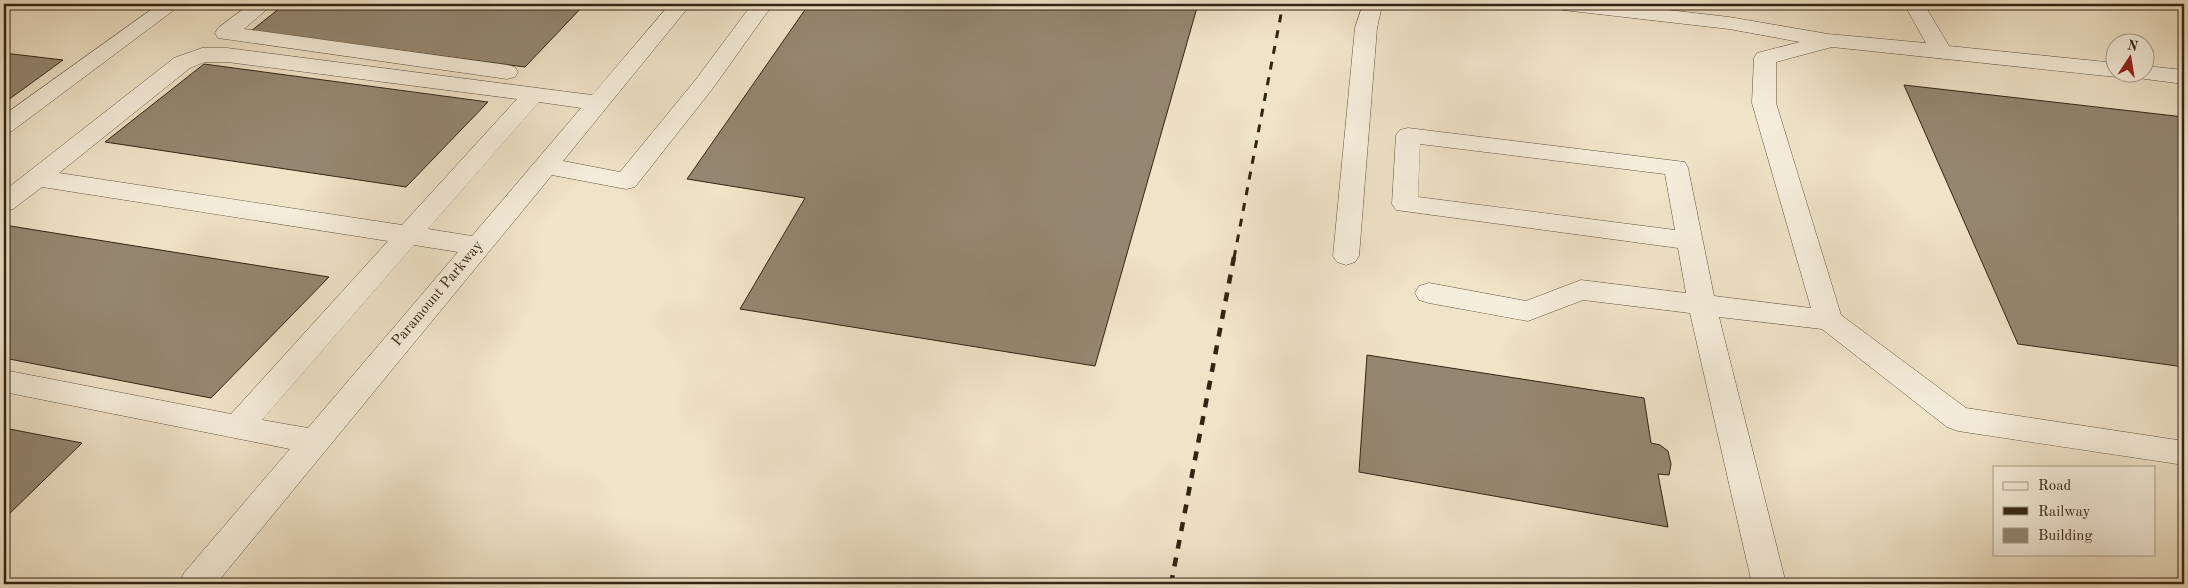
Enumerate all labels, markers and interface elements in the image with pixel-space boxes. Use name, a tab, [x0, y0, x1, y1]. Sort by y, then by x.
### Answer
north arrow	[2106, 32, 2156, 82]
text: N	[2126, 38, 2139, 54]
street label: Paramount Parkway	[390, 238, 486, 350]
legend	[1993, 466, 2156, 556]
text: Road	[2038, 479, 2072, 494]
text: Railway	[2038, 505, 2091, 520]
text: Building	[2038, 529, 2093, 544]

